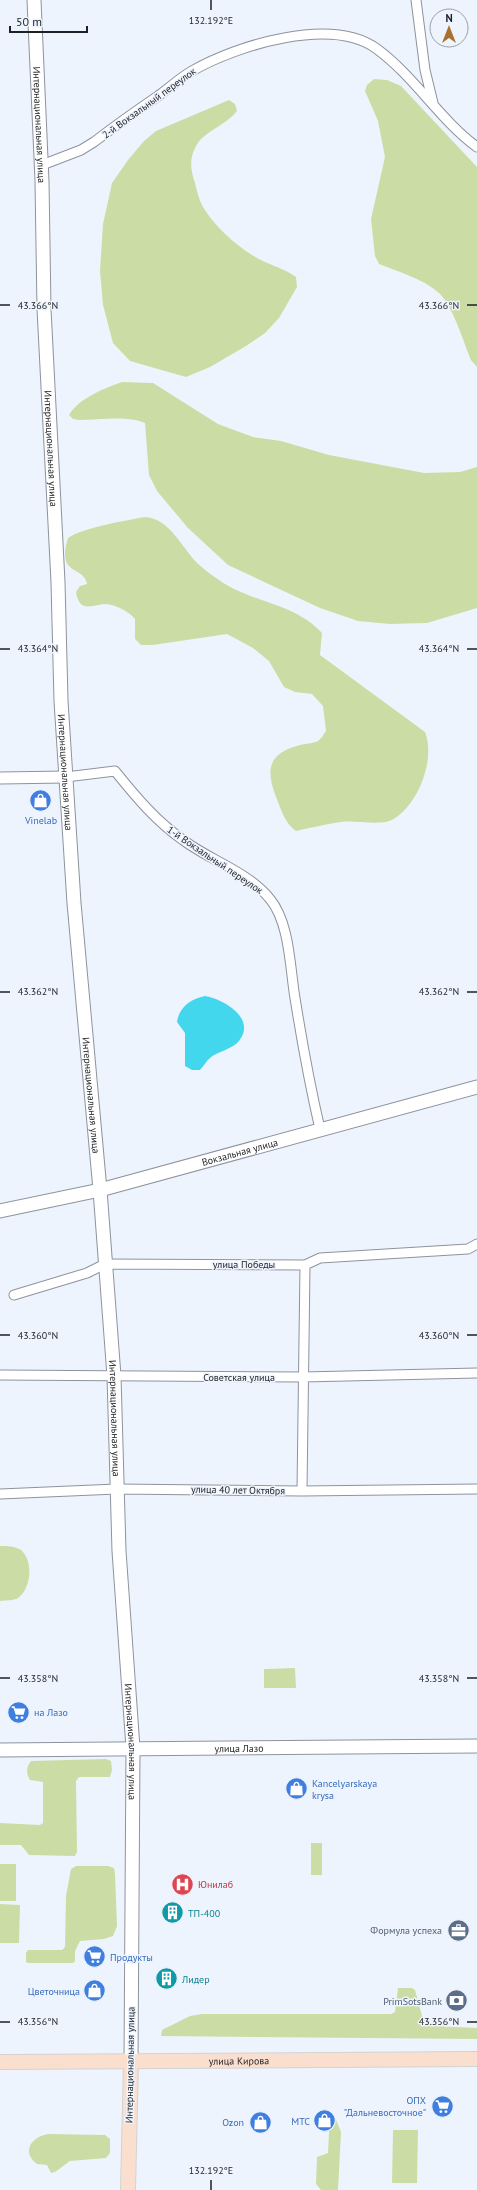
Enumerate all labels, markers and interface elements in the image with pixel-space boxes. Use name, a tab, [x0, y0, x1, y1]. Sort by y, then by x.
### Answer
scale bar	[10, 8, 87, 34]
north arrow	[429, 8, 469, 48]
text: N	[445, 11, 453, 25]
text: 50 m	[16, 14, 42, 29]
text: 132.192°E	[189, 14, 233, 27]
street label: 2-й Вокзальный переулок	[100, 64, 199, 141]
street label: Интернациональная улица	[30, 66, 49, 183]
text: 43.366°N	[18, 299, 58, 312]
text: 43.366°N	[419, 299, 459, 312]
street label: Интернациональная улица	[42, 390, 61, 507]
text: 43.364°N	[18, 642, 58, 655]
text: 43.364°N	[419, 642, 459, 655]
street label: Интернациональная улица	[55, 714, 76, 831]
shop icon: Vinelab	[28, 787, 54, 813]
place label: Vinelab	[24, 814, 57, 827]
street label: 1-й Вокзальный переулок	[165, 823, 266, 897]
text: 43.362°N	[18, 985, 58, 998]
text: 43.362°N	[419, 985, 459, 998]
street label: Интернациональная улица	[80, 1037, 103, 1154]
street label: Вокзальная улица	[200, 1135, 279, 1168]
street label: улица Победы	[213, 1258, 275, 1271]
text: 43.360°N	[18, 1329, 58, 1342]
text: 43.360°N	[419, 1329, 459, 1342]
street label: Интернациональная улица	[106, 1360, 123, 1477]
street label: Советская улица	[203, 1371, 275, 1384]
street label: улица 40 лет Октября	[191, 1483, 285, 1497]
text: 43.358°N	[18, 1672, 58, 1685]
text: 43.358°N	[419, 1672, 459, 1685]
street label: Интернациональная улица	[122, 1683, 140, 1800]
supermarket icon: на Лазо	[5, 1699, 31, 1725]
place label: на Лазо	[34, 1706, 68, 1719]
street label: улица Лазо	[214, 1741, 264, 1755]
shop icon: Kancelyarskaya krysa	[283, 1776, 309, 1802]
place label: Kancelyarskaya krysa	[312, 1777, 377, 1802]
hospital icon: Юнилаб	[169, 1871, 195, 1897]
place label: Юнилаб	[198, 1878, 233, 1891]
building icon: ТП-400	[159, 1900, 185, 1926]
place label: ТП-400	[188, 1907, 221, 1920]
office icon: Формула успеха	[445, 1917, 471, 1943]
place label: Формула успеха	[370, 1924, 442, 1937]
supermarket icon: Продукты	[81, 1944, 107, 1970]
place label: Продукты	[110, 1951, 153, 1964]
building icon: Лидер	[154, 1966, 180, 1992]
place label: Лидер	[181, 1973, 210, 1986]
shop icon: Цветочница	[82, 1978, 108, 2004]
place label: Цветочница	[28, 1985, 80, 1998]
bank icon: PrimSotsBank	[444, 1988, 470, 2014]
place label: PrimSotsBank	[383, 1995, 442, 2008]
street label: Интернациональная улица	[122, 2007, 138, 2123]
text: 43.356°N	[18, 2015, 58, 2028]
text: 43.356°N	[419, 2015, 459, 2028]
street label: улица Кирова	[209, 2054, 269, 2067]
supermarket icon: ОПХ "Дальневосточное"	[429, 2093, 455, 2119]
place label: ОПХ "Дальневосточное"	[344, 2094, 426, 2119]
shop icon: МТС	[312, 2108, 338, 2134]
shop icon: Ozon	[247, 2109, 273, 2135]
place label: МТС	[291, 2115, 310, 2128]
place label: Ozon	[222, 2116, 244, 2129]
text: 132.192°E	[189, 2164, 233, 2177]

